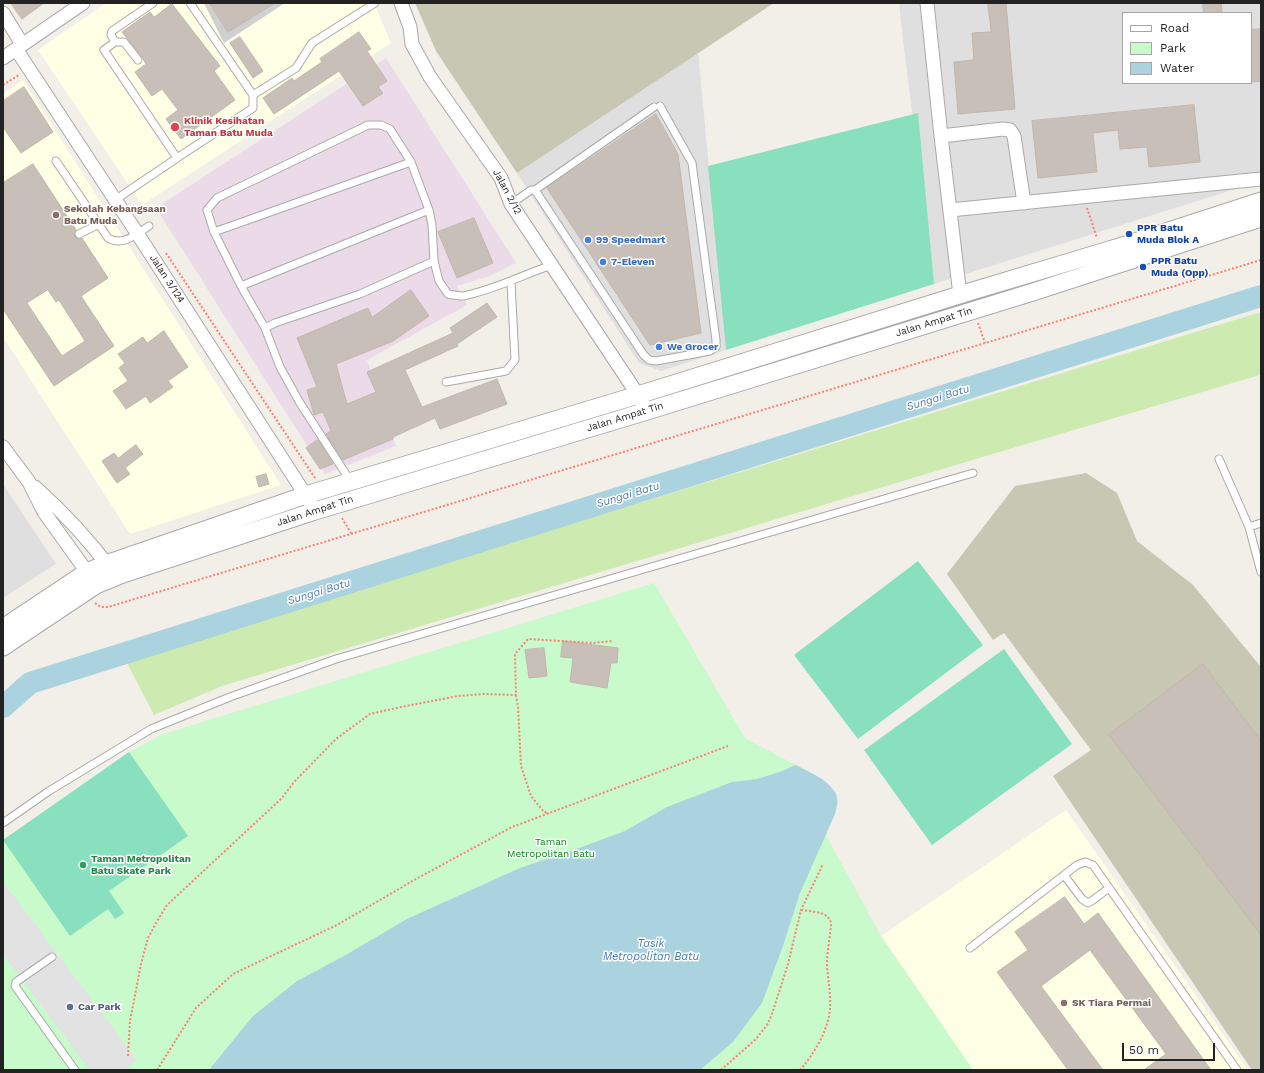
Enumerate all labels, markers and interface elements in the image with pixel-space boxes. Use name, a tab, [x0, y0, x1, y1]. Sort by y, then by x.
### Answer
legend	[1122, 12, 1252, 84]
text: Road	[1160, 21, 1189, 35]
text: Park	[1160, 41, 1186, 55]
text: Water	[1160, 61, 1194, 75]
place label: Klinik Kesihatan Taman Batu Muda	[184, 115, 273, 138]
marker: Klinik Kesihatan Taman Batu Muda	[169, 121, 181, 133]
street label: Jalan 2/12	[490, 167, 524, 217]
place label: Sekolah Kebangsaan Batu Muda	[64, 203, 166, 226]
marker: Sekolah Kebangsaan Batu Muda	[51, 210, 61, 220]
place label: PPR Batu Muda Blok A	[1137, 222, 1199, 246]
marker: PPR Batu Muda Blok A	[1124, 229, 1134, 239]
place label: 99 Speedmart	[596, 234, 665, 246]
marker: 99 Speedmart	[583, 235, 593, 245]
street label: Jalan 3/124	[147, 253, 187, 305]
place label: PPR Batu Muda (Opp)	[1151, 255, 1208, 278]
place label: 7-Eleven	[611, 256, 655, 268]
marker: 7-Eleven	[598, 257, 608, 267]
marker: PPR Batu Muda (Opp)	[1138, 262, 1148, 272]
street label: Jalan Ampat Tin	[894, 305, 974, 339]
place label: We Grocer	[667, 341, 718, 353]
marker: We Grocer	[654, 342, 664, 352]
water label: Sungai Batu	[905, 382, 971, 414]
street label: Jalan Ampat Tin	[585, 400, 665, 434]
water label: Sungai Batu	[595, 479, 661, 511]
street label: Jalan Ampat Tin	[275, 493, 355, 529]
water label: Sungai Batu	[286, 576, 352, 608]
park label: Taman Metropolitan Batu	[507, 836, 595, 860]
place label: Taman Metropolitan Batu Skate Park	[91, 853, 191, 876]
marker: Taman Metropolitan Batu Skate Park	[78, 860, 88, 870]
water label: Tasik Metropolitan Batu	[603, 937, 699, 963]
place label: SK Tiara Permai	[1072, 997, 1151, 1009]
marker: SK Tiara Permai	[1059, 998, 1069, 1008]
place label: Car Park	[78, 1001, 121, 1013]
marker: Car Park	[65, 1002, 75, 1012]
scale bar	[1124, 1035, 1217, 1061]
text: 50 m	[1129, 1043, 1159, 1057]

